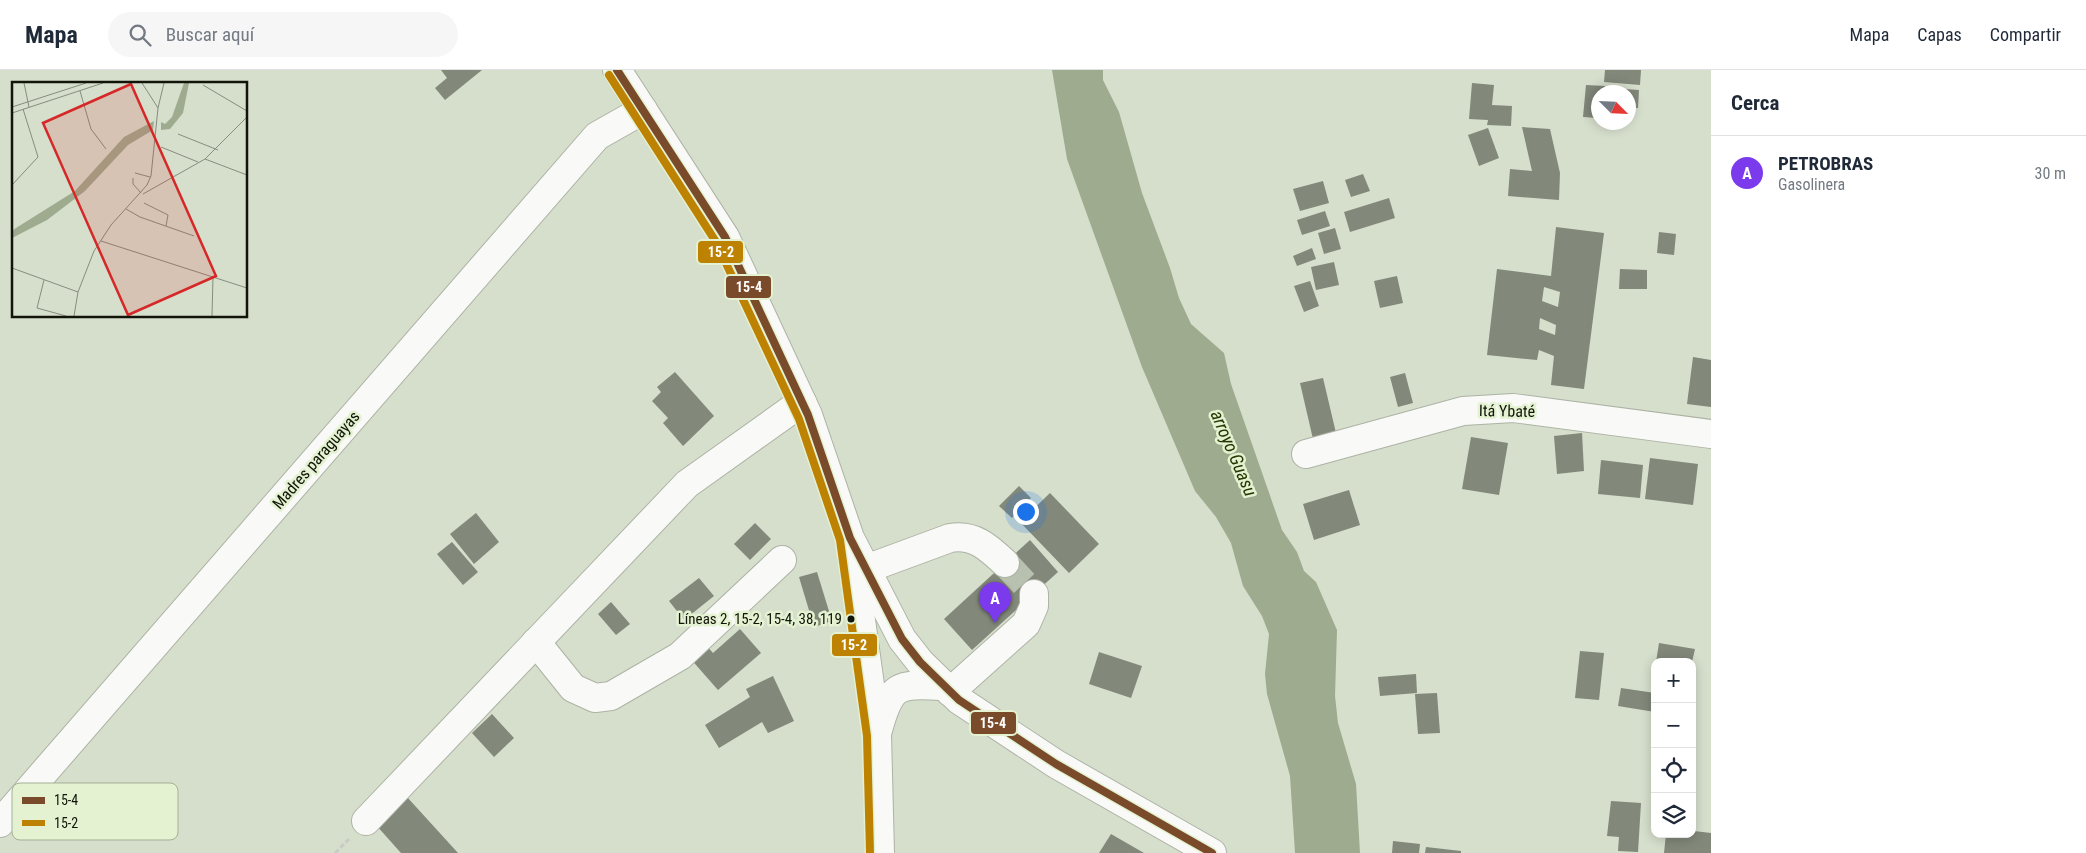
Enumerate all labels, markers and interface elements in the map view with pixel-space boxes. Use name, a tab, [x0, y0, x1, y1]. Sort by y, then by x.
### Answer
search box	[108, 12, 458, 57]
text: Mapa	[25, 21, 78, 49]
icon: search	[126, 21, 154, 49]
text: Buscar aquí	[166, 23, 254, 46]
text: Mapa	[1850, 24, 1889, 45]
text: Capas	[1917, 24, 1962, 45]
text: Compartir	[1990, 24, 2061, 45]
inset map	[12, 82, 248, 318]
north arrow	[1591, 85, 1636, 130]
text: Cerca	[1731, 91, 1779, 115]
text: PETROBRAS	[1778, 152, 1873, 175]
text: A	[1742, 164, 1752, 183]
text: 30 m	[2034, 164, 2066, 183]
text: Gasolinera	[1778, 175, 1845, 194]
line badge: 15-2	[697, 240, 744, 264]
text: 15-2	[708, 244, 734, 260]
line badge: 15-4	[725, 275, 772, 299]
text: 15-4	[736, 279, 762, 295]
street label: Itá Ybaté	[1479, 401, 1535, 421]
street label: Madres paraguayas	[268, 407, 364, 513]
water label: arroyo Guasu	[1207, 407, 1262, 499]
your location	[1013, 499, 1039, 525]
pin: A	[979, 582, 1011, 623]
place label: Líneas 2, 15-2, 15-4, 38, 119	[678, 610, 842, 628]
marker: Líneas 2, 15-2, 15-4, 38, 119	[846, 614, 856, 624]
line badge: 15-2	[831, 633, 878, 657]
text: 15-2	[841, 637, 867, 653]
map controls	[1651, 658, 1696, 838]
button: +	[1651, 658, 1696, 703]
button: −	[1651, 703, 1696, 748]
line badge: 15-4	[970, 711, 1017, 735]
text: 15-4	[980, 715, 1006, 731]
button: locate	[1651, 748, 1696, 793]
legend	[12, 783, 178, 840]
text: 15-4	[54, 792, 78, 808]
button: layers	[1651, 793, 1696, 838]
text: 15-2	[54, 815, 78, 831]

